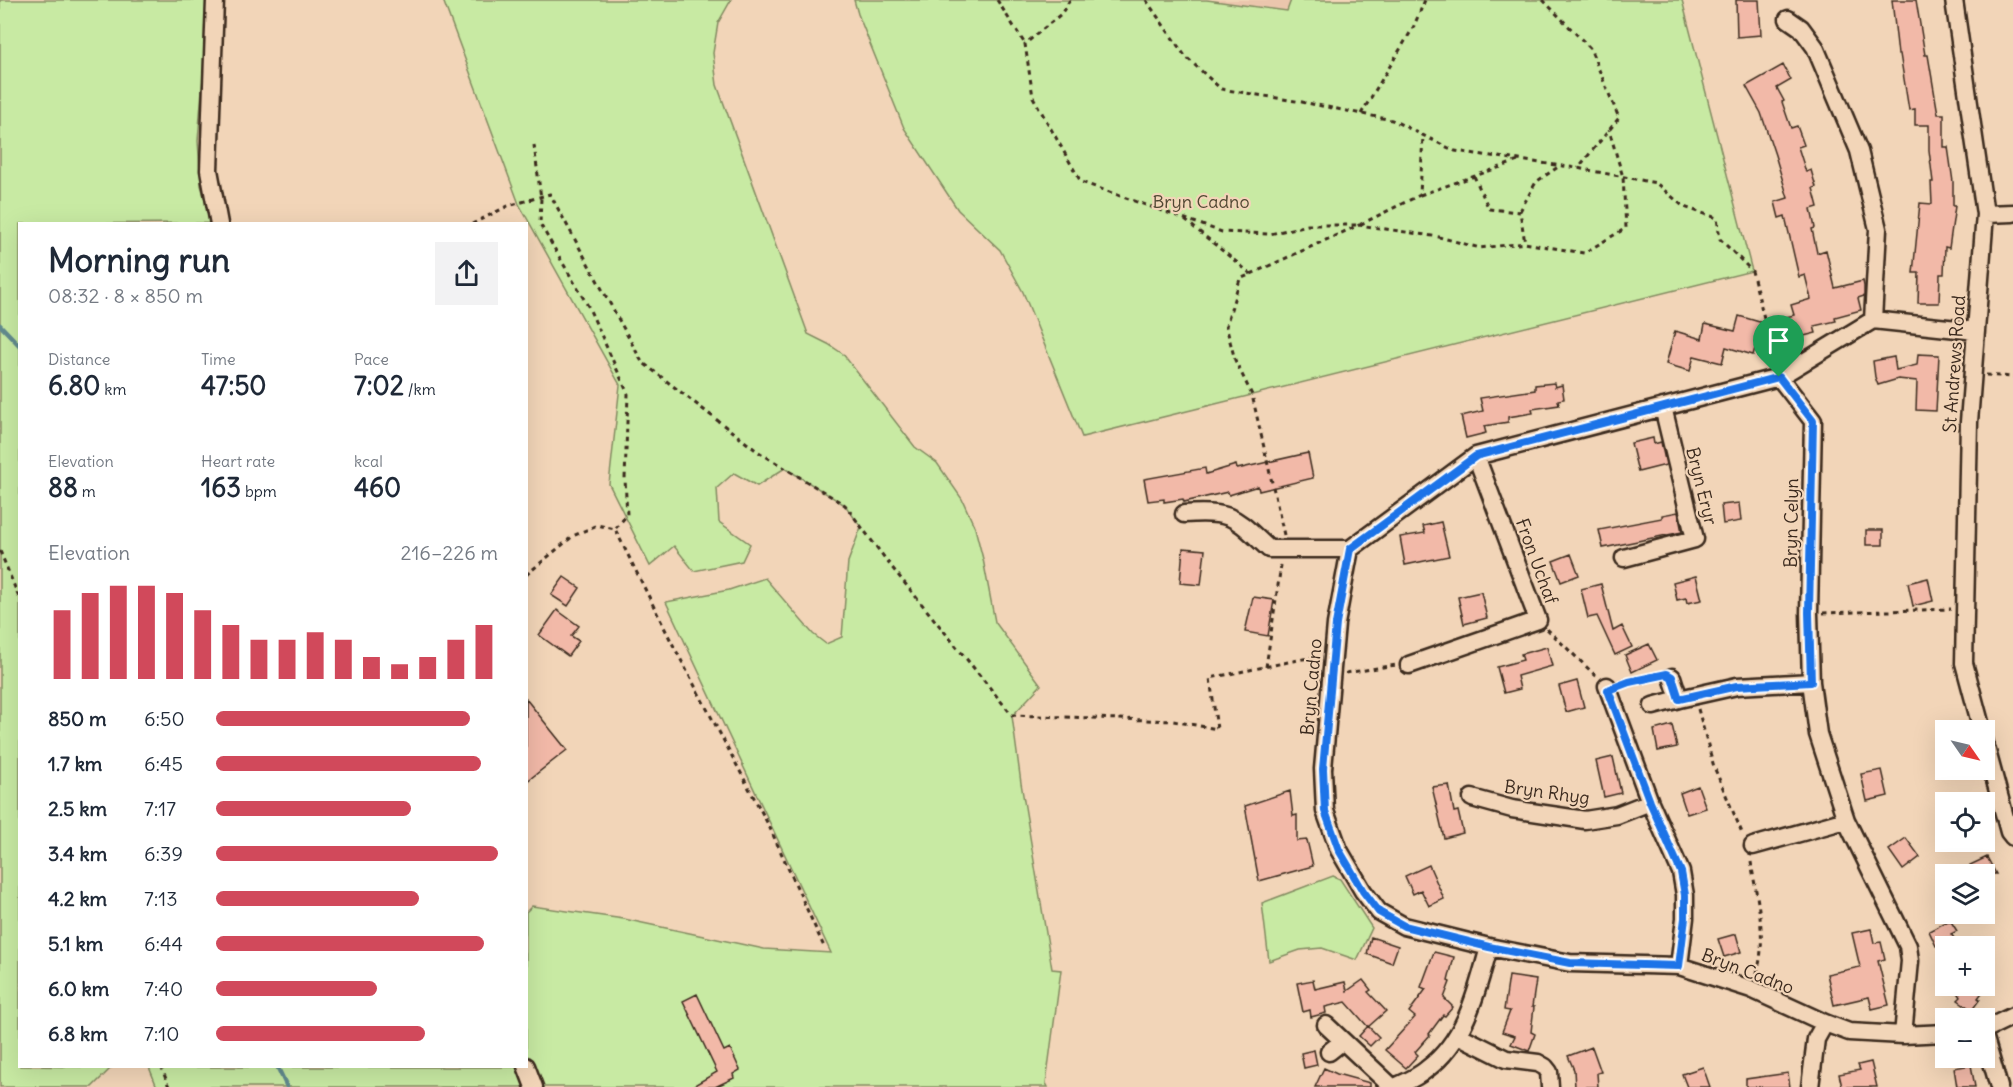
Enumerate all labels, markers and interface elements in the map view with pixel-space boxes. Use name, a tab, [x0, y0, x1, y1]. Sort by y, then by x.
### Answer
park label: Bryn Cadno	[1152, 190, 1250, 213]
text: Morning run	[48, 239, 230, 281]
button: share	[435, 242, 498, 305]
text: 08:32 · 8 × 850 m	[48, 283, 203, 308]
street label: St Andrews Road	[1938, 294, 1970, 434]
pin	[1753, 315, 1804, 377]
icon: arrive	[1762, 324, 1795, 357]
text: Distance	[48, 349, 110, 369]
text: Time	[201, 349, 236, 369]
text: Pace	[354, 349, 389, 369]
text: 6.80	[48, 369, 100, 402]
text: 47:50	[201, 369, 266, 402]
text: 7:02	[354, 369, 404, 402]
text: km	[100, 379, 126, 399]
text: /km	[404, 379, 436, 399]
street label: Bryn Eryr	[1681, 445, 1723, 528]
text: Elevation	[48, 451, 114, 471]
text: Heart rate	[201, 451, 275, 471]
text: kcal	[354, 451, 383, 471]
text: 88	[48, 471, 78, 504]
text: 163	[201, 471, 241, 504]
text: 460	[354, 471, 401, 504]
street label: Bryn Celyn	[1779, 478, 1803, 568]
text: m	[78, 481, 96, 501]
text: bpm	[241, 481, 277, 501]
street label: Fron Uchaf	[1511, 515, 1563, 608]
text: Elevation	[48, 540, 130, 565]
text: 216–226 m	[400, 540, 498, 565]
street label: Bryn Cadno	[1295, 638, 1327, 736]
text: 850 m	[48, 706, 106, 731]
text: 6:50	[144, 706, 185, 731]
north arrow	[1935, 720, 1995, 780]
map controls	[1935, 720, 1995, 1068]
text: 1.7 km	[48, 751, 102, 776]
text: 6:45	[144, 751, 183, 776]
street label: Bryn Rhyg	[1503, 775, 1591, 809]
button: locate	[1935, 792, 1995, 852]
text: 2.5 km	[48, 796, 107, 821]
text: 7:17	[144, 796, 176, 821]
text: 3.4 km	[48, 841, 107, 866]
text: 6:39	[144, 841, 183, 866]
button: layers	[1935, 864, 1995, 924]
text: 4.2 km	[48, 886, 107, 911]
text: 7:13	[144, 886, 178, 911]
text: 5.1 km	[48, 931, 103, 956]
text: 6:44	[144, 931, 183, 956]
button: +	[1935, 936, 1995, 996]
street label: Bryn Cadno	[1699, 943, 1797, 999]
text: 6.0 km	[48, 976, 109, 1001]
text: 7:40	[144, 976, 183, 1001]
button: −	[1935, 1008, 1995, 1068]
text: 6.8 km	[48, 1021, 108, 1046]
text: 7:10	[144, 1021, 179, 1046]

